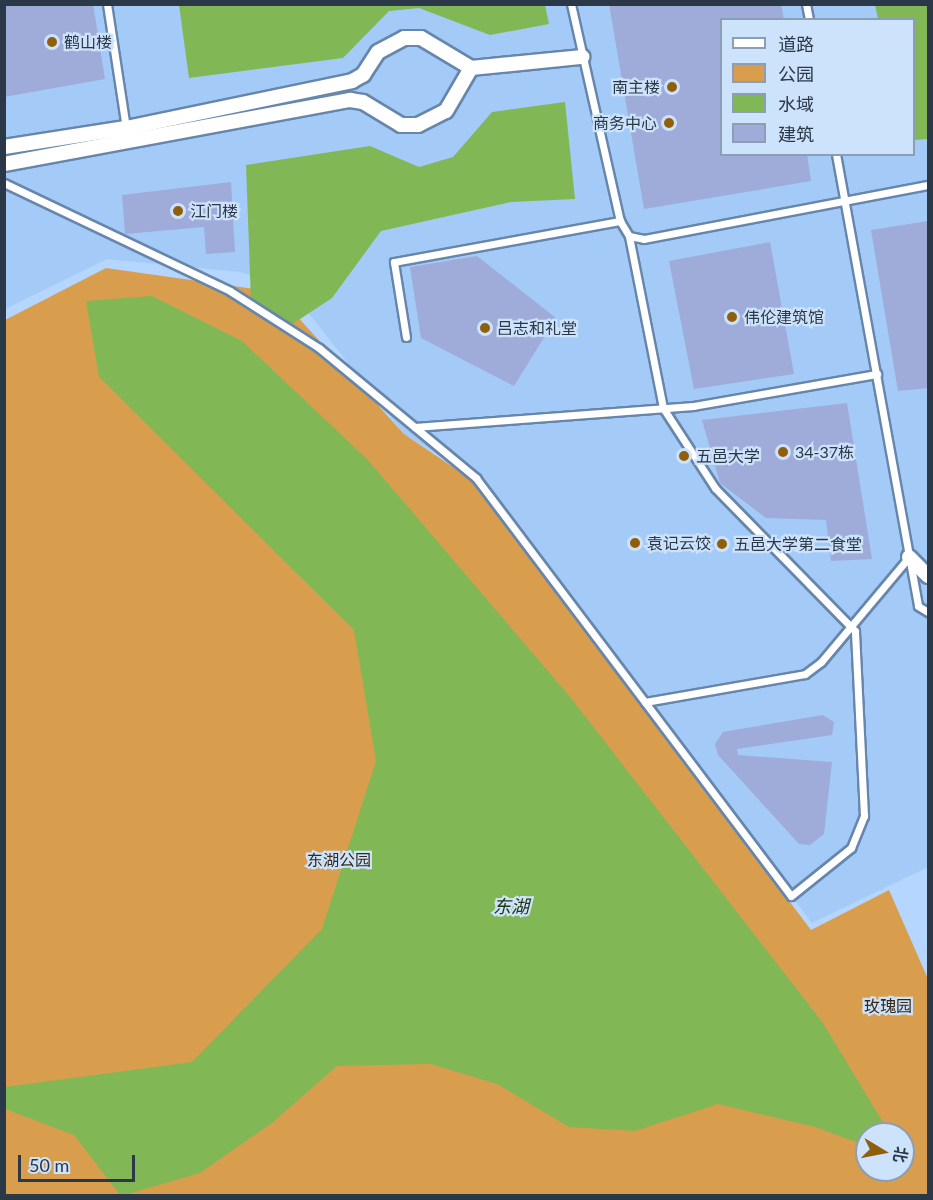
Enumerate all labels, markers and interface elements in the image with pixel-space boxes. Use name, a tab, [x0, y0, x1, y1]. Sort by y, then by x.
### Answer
legend	[720, 18, 915, 156]
place label: 鹤山楼	[64, 32, 112, 52]
text: 道路	[778, 33, 814, 55]
marker: 鹤山楼	[45, 35, 59, 49]
text: 公园	[778, 63, 814, 85]
place label: 南主楼	[612, 77, 660, 97]
marker: 南主楼	[665, 80, 679, 94]
text: 水域	[778, 93, 814, 115]
place label: 商务中心	[593, 113, 657, 133]
marker: 商务中心	[662, 116, 676, 130]
text: 建筑	[778, 123, 814, 145]
place label: 江门楼	[190, 201, 238, 221]
marker: 江门楼	[171, 204, 185, 218]
place label: 伟伦建筑馆	[744, 307, 824, 327]
marker: 伟伦建筑馆	[725, 310, 739, 324]
place label: 吕志和礼堂	[497, 318, 577, 338]
marker: 吕志和礼堂	[478, 321, 492, 335]
place label: 34-37栋	[795, 442, 854, 462]
marker: 34-37栋	[776, 445, 790, 459]
place label: 五邑大学	[696, 446, 760, 466]
marker: 五邑大学	[677, 449, 691, 463]
place label: 袁记云饺	[647, 533, 711, 553]
place label: 五邑大学第二食堂	[734, 534, 862, 554]
marker: 袁记云饺	[628, 536, 642, 550]
marker: 五邑大学第二食堂	[715, 537, 729, 551]
park label: 东湖公园	[307, 850, 371, 870]
water label: 东湖	[493, 895, 529, 917]
park label: 玫瑰园	[864, 996, 912, 1016]
north arrow	[855, 1122, 915, 1182]
scale bar	[21, 1143, 138, 1181]
text: 北	[891, 1145, 912, 1164]
text: 50 m	[29, 1154, 69, 1176]

